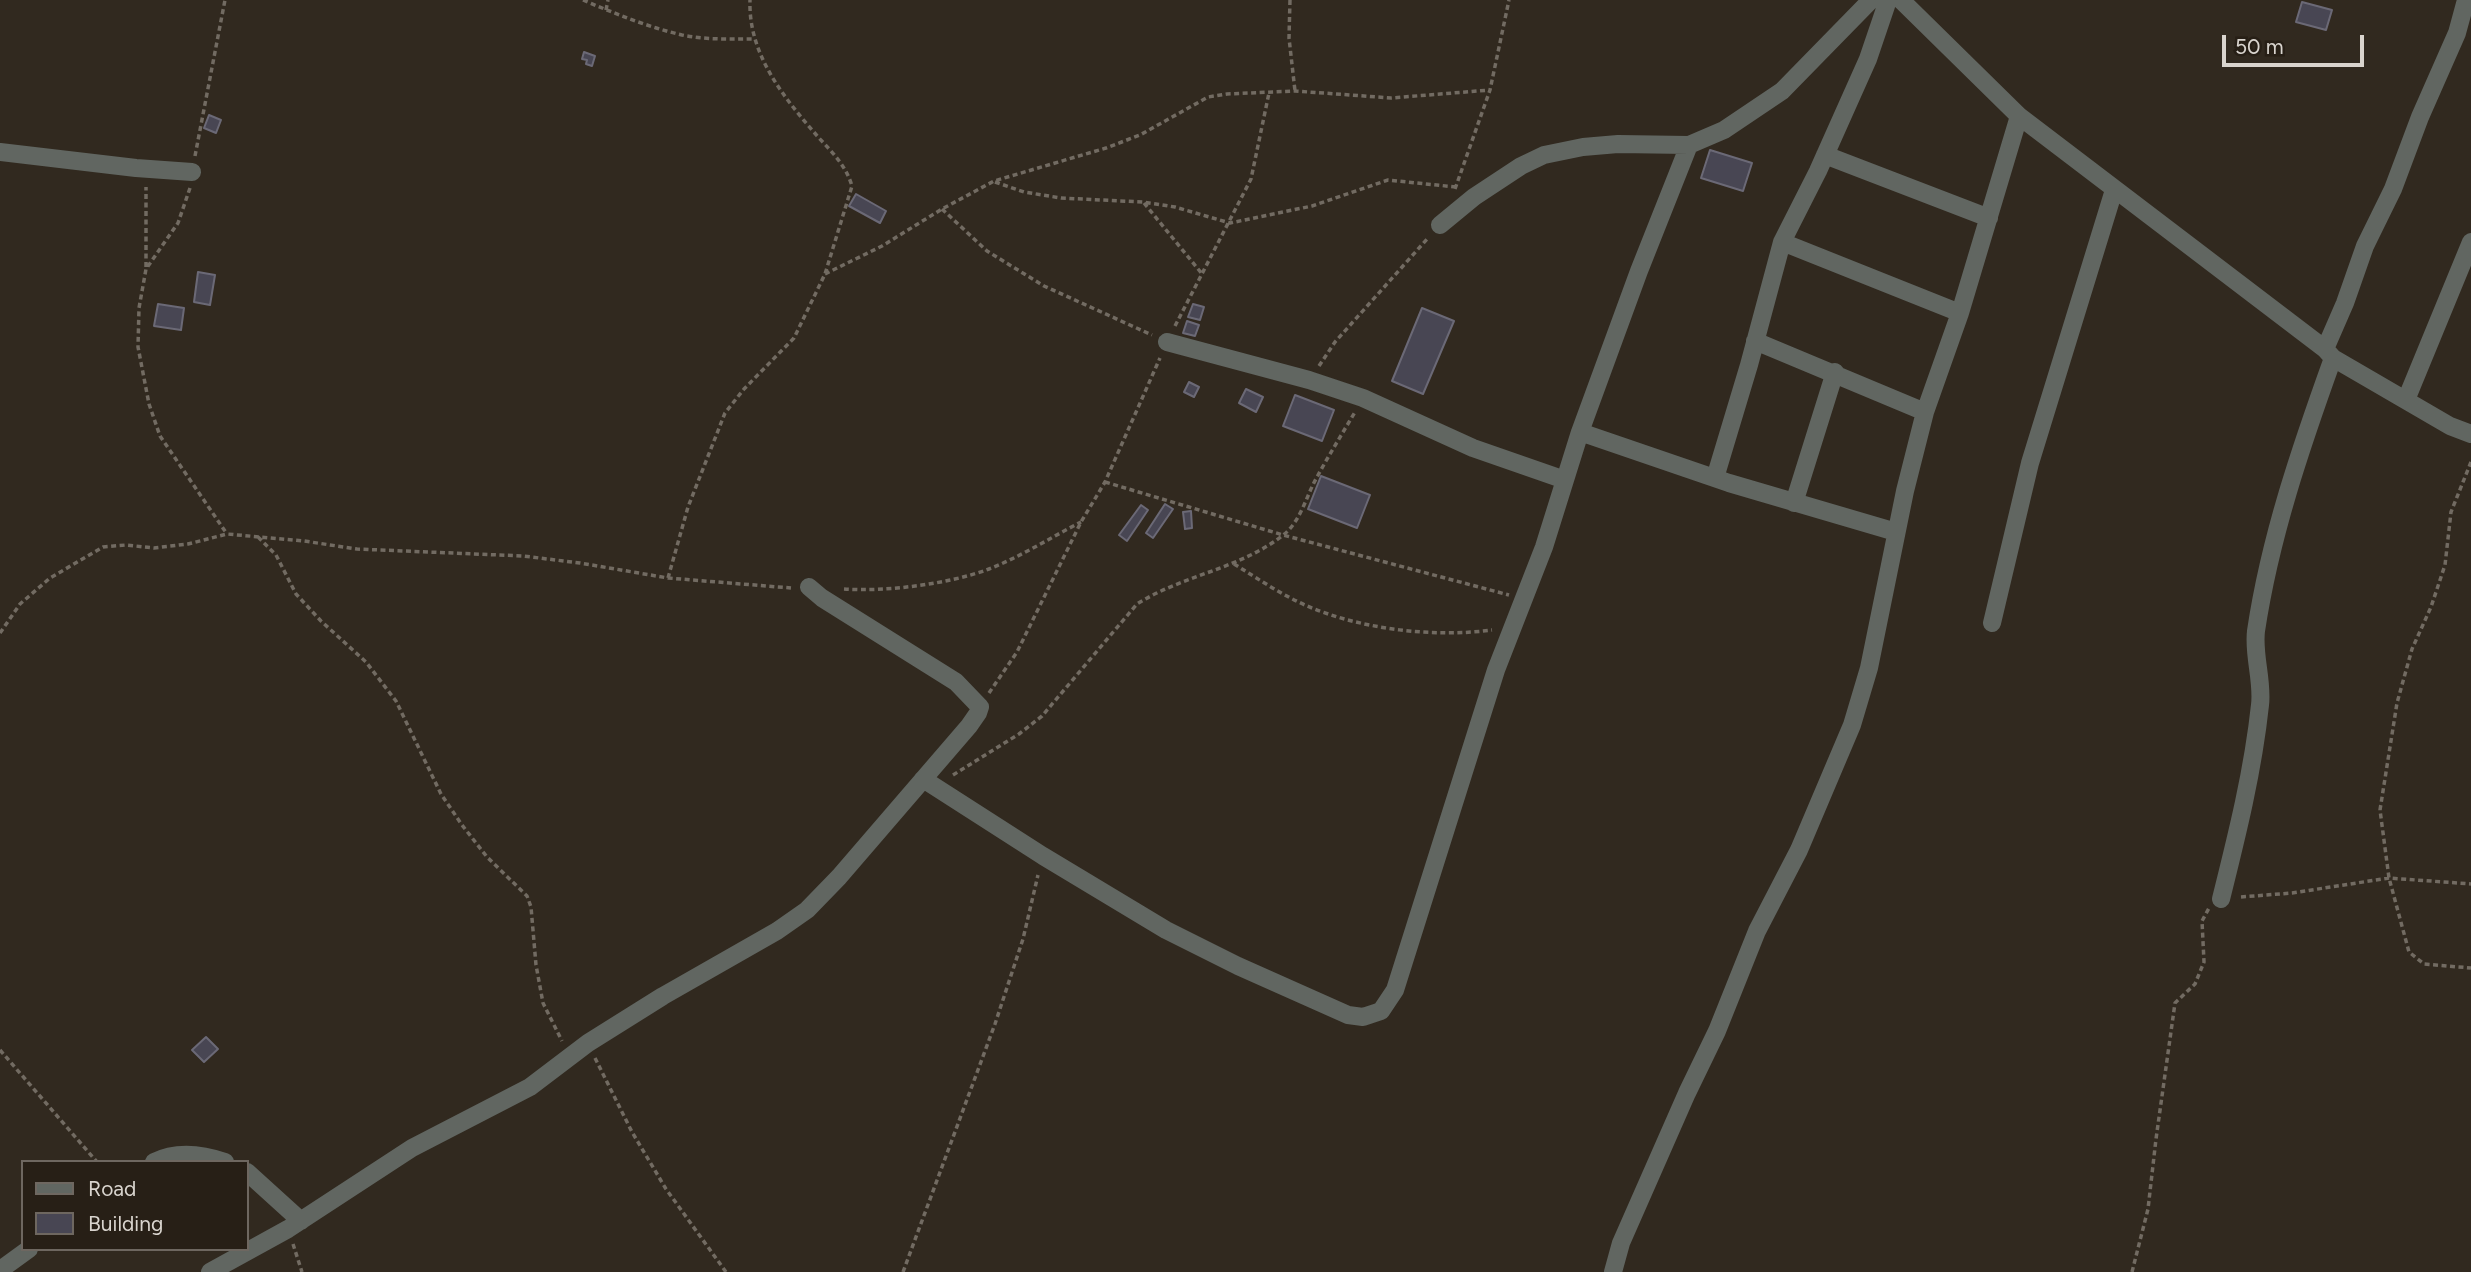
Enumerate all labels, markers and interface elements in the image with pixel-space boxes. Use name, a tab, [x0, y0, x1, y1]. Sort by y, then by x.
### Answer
scale bar	[2226, 21, 2368, 65]
text: 50 m	[2235, 34, 2284, 59]
legend	[21, 1160, 248, 1251]
text: Road	[88, 1176, 136, 1201]
text: Building	[88, 1211, 163, 1236]

